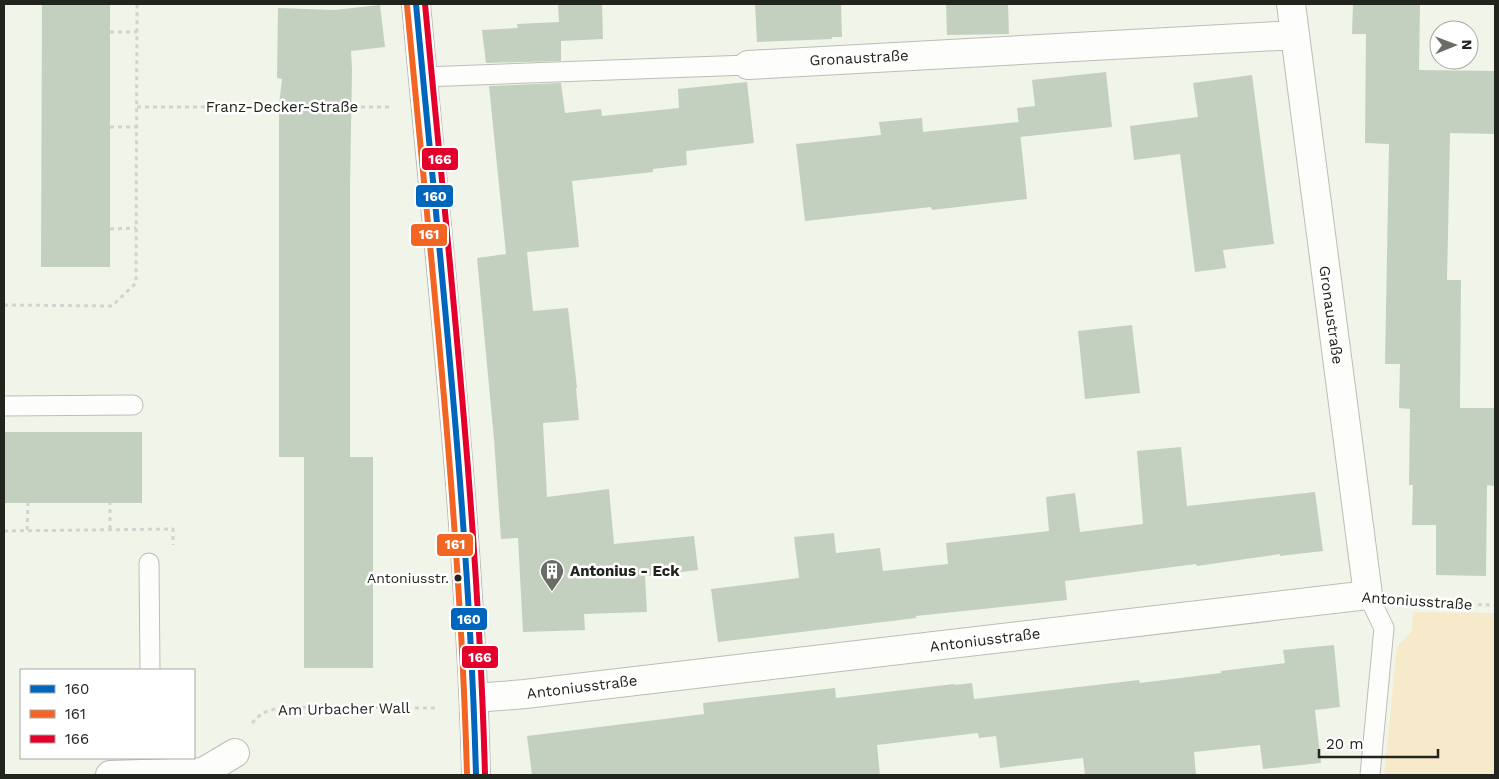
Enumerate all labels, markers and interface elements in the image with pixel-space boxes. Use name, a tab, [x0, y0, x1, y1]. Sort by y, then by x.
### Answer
north arrow	[1429, 20, 1479, 70]
text: N	[1459, 39, 1475, 50]
street label: Gronaustraße	[809, 46, 909, 70]
street label: Franz-Decker-Straße	[206, 98, 358, 116]
line badge: 166	[421, 147, 459, 171]
text: 166	[428, 151, 452, 167]
line badge: 160	[415, 184, 454, 208]
text: 160	[423, 188, 447, 204]
line badge: 161	[410, 223, 448, 247]
text: 161	[419, 226, 439, 242]
street label: Gronaustraße	[1315, 265, 1347, 365]
line badge: 161	[436, 533, 474, 557]
text: 161	[445, 536, 465, 552]
building icon: Antonius - Eck	[539, 558, 565, 592]
place label: Antonius - Eck	[570, 562, 680, 580]
place label: Antoniusstr.	[367, 570, 449, 586]
marker: Antoniusstr.	[453, 573, 463, 583]
street label: Antoniusstraße	[1361, 588, 1473, 614]
line badge: 160	[450, 607, 488, 631]
text: 160	[457, 611, 481, 627]
street label: Antoniusstraße	[929, 624, 1041, 656]
line badge: 166	[461, 645, 499, 669]
text: 166	[468, 649, 492, 665]
legend	[20, 669, 195, 759]
street label: Antoniusstraße	[526, 671, 638, 703]
text: 160	[65, 680, 89, 698]
street label: Am Urbacher Wall	[278, 699, 411, 719]
text: 161	[65, 705, 86, 723]
scale bar	[1319, 726, 1438, 758]
text: 166	[65, 730, 89, 748]
text: 20 m	[1326, 735, 1364, 753]

